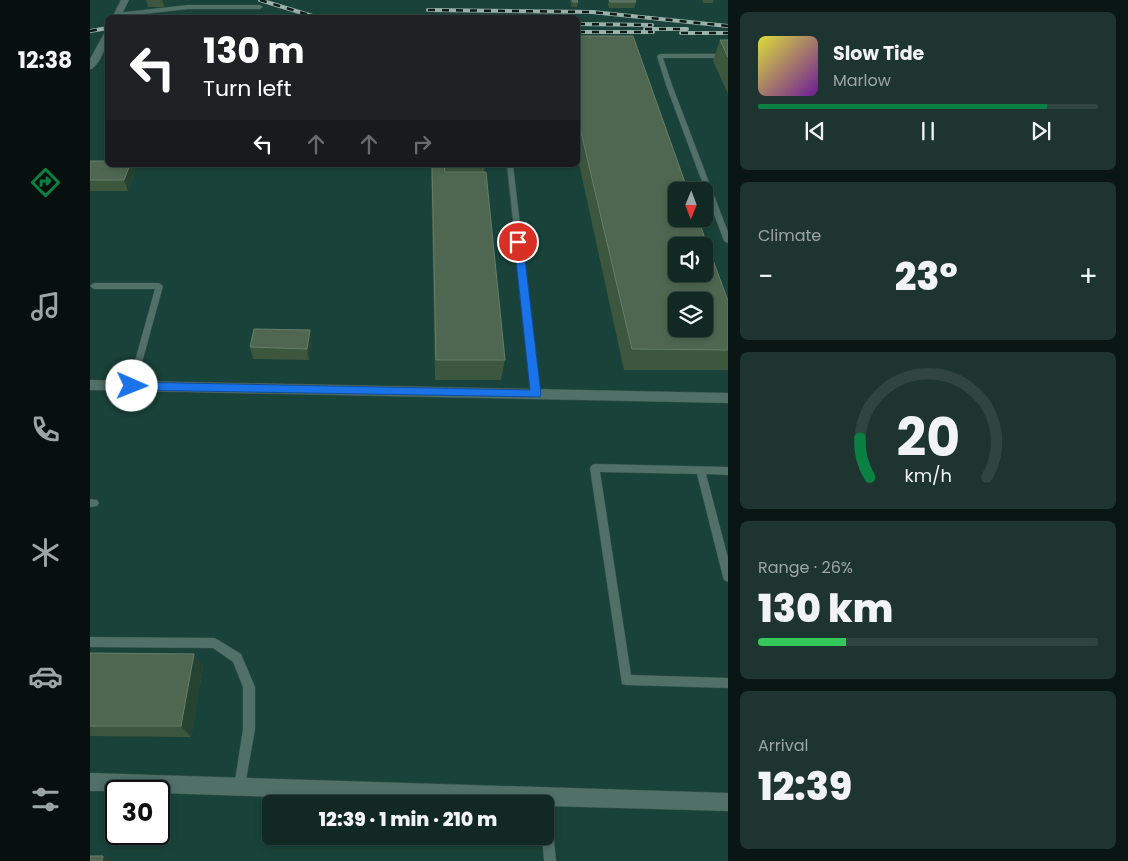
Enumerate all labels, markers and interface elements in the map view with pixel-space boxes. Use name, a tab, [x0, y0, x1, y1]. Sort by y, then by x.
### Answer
text: 130 m	[203, 26, 305, 75]
icon: left	[120, 35, 185, 100]
text: Slow Tide	[833, 40, 924, 67]
text: 12:38	[18, 45, 72, 76]
text: Marlow	[833, 69, 891, 92]
text: Turn left	[203, 73, 291, 104]
icon: previous	[801, 117, 829, 145]
icon: pause	[914, 117, 942, 145]
icon: next	[1027, 117, 1055, 145]
icon: left	[249, 130, 277, 158]
icon: ahead	[302, 130, 330, 158]
icon: ahead	[355, 130, 383, 158]
icon: right	[408, 130, 436, 158]
icon: directions	[28, 165, 63, 200]
north arrow	[668, 182, 712, 228]
map controls	[668, 182, 713, 337]
pin	[497, 221, 539, 263]
text: Climate	[758, 224, 821, 247]
icon: arrive	[504, 228, 532, 256]
button: sound	[668, 237, 713, 282]
text: 23°	[895, 250, 958, 303]
text: −	[758, 257, 773, 296]
text: +	[1079, 257, 1098, 296]
icon: music	[28, 289, 63, 324]
button: layers	[668, 292, 713, 337]
position arrow	[105, 359, 157, 411]
text: 20	[896, 401, 960, 474]
icon: phone	[28, 412, 63, 447]
text: km/h	[904, 463, 952, 488]
icon: climate	[28, 535, 63, 570]
text: Range · 26%	[758, 556, 853, 579]
text: 130 km	[758, 582, 893, 635]
icon: car	[28, 659, 63, 694]
text: Arrival	[758, 734, 808, 757]
text: 12:39	[758, 760, 852, 813]
speed limit sign: 30	[105, 780, 170, 845]
icon: filters	[28, 782, 63, 817]
text: 12:39 · 1 min · 210 m	[319, 806, 497, 833]

